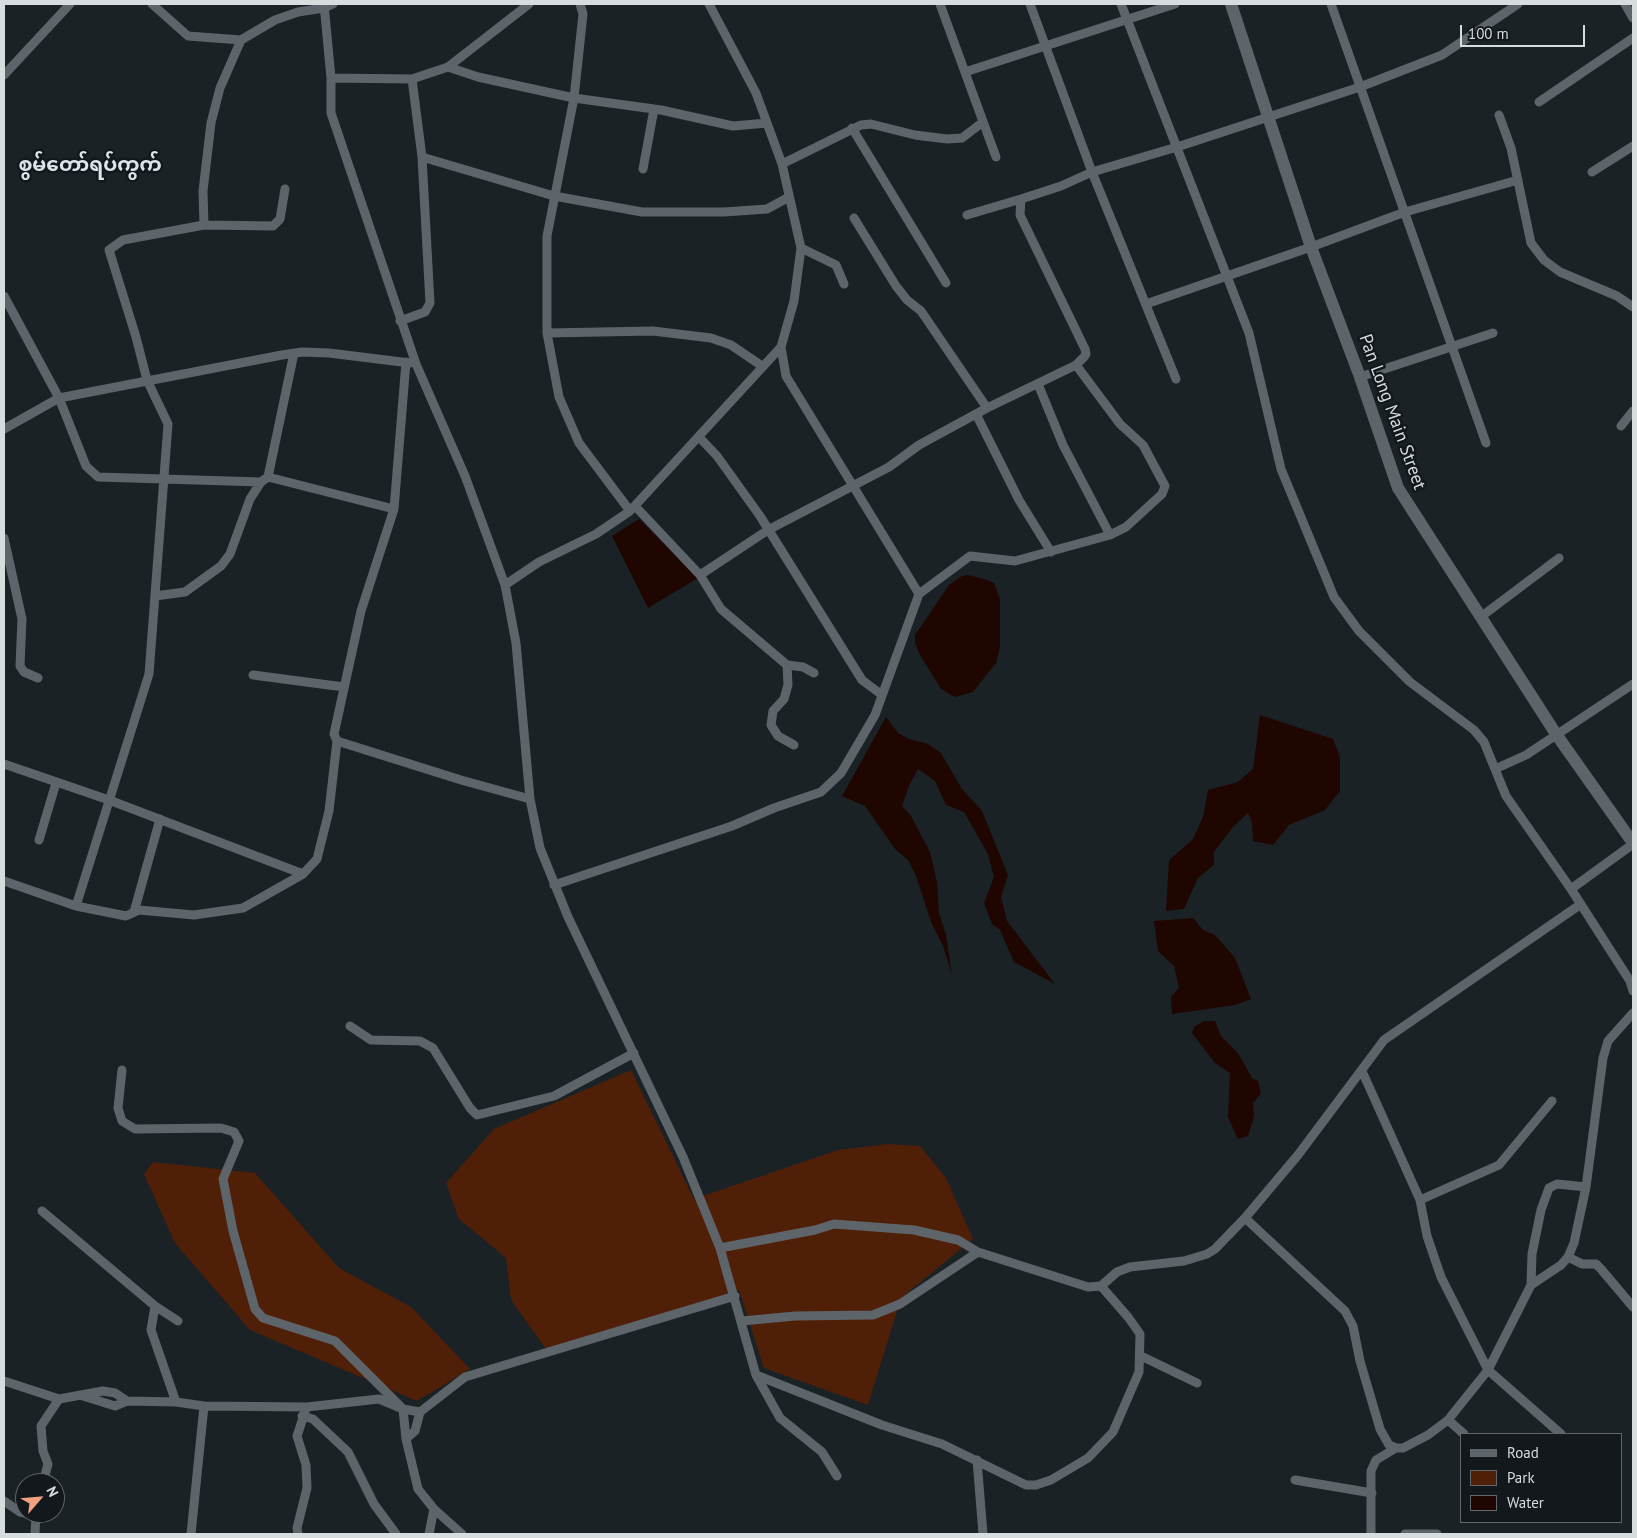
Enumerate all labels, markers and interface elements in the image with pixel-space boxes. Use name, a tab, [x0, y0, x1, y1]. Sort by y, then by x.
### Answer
scale bar	[1462, 15, 1587, 47]
text: 100 m	[1468, 24, 1509, 43]
district label: စွမ်တော်ရပ်ကွက်	[18, 153, 162, 177]
street label: Pan Long Main Street	[1354, 331, 1430, 493]
legend	[1460, 1433, 1622, 1523]
text: Road	[1507, 1443, 1539, 1462]
text: Park	[1507, 1468, 1535, 1487]
north arrow	[15, 1473, 65, 1523]
text: N	[42, 1483, 63, 1500]
text: Water	[1507, 1493, 1544, 1512]

